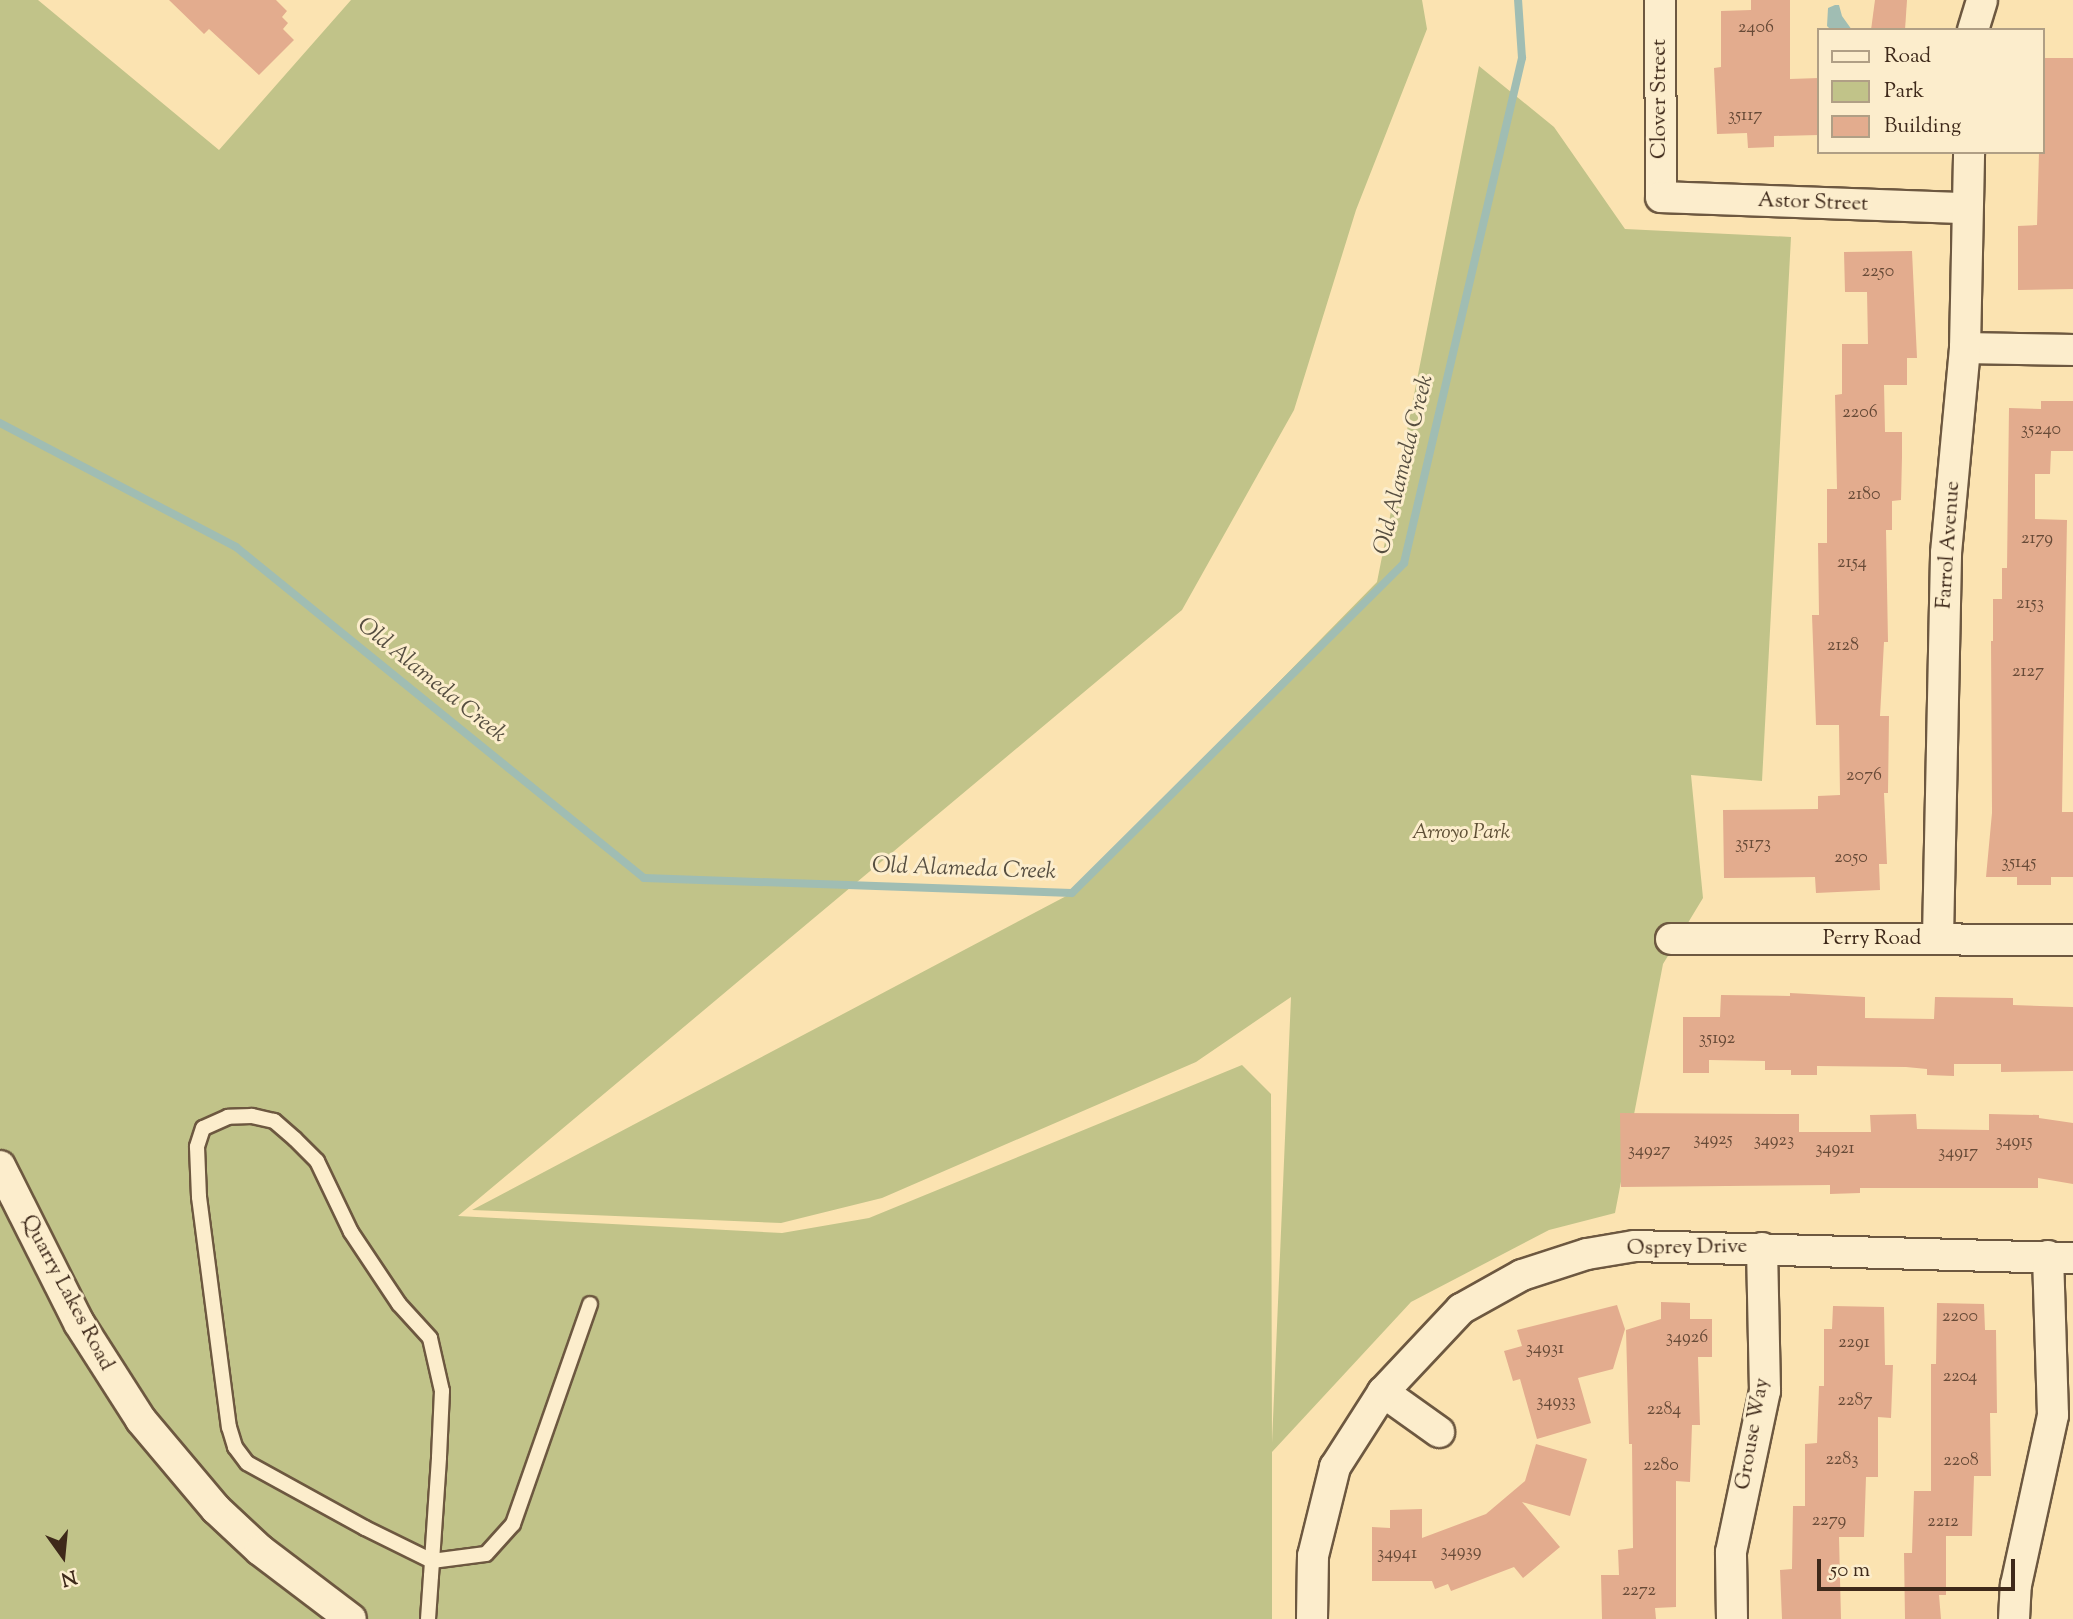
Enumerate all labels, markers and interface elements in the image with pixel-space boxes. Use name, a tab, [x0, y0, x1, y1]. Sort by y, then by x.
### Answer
house number: 2406	[1738, 17, 1774, 39]
legend	[1818, 28, 2045, 154]
street label: Clover Street	[1647, 39, 1673, 159]
text: Road	[1884, 42, 1931, 72]
text: Park	[1884, 77, 1924, 107]
house number: 35117	[1728, 105, 1762, 127]
text: Building	[1884, 112, 1961, 142]
street label: Astor Street	[1757, 188, 1869, 218]
house number: 2250	[1862, 261, 1894, 283]
water label: Old Alameda Creek	[1369, 372, 1441, 558]
house number: 2206	[1842, 402, 1878, 424]
house number: 35240	[2021, 419, 2061, 441]
street label: Farrol Avenue	[1932, 480, 1966, 610]
house number: 2180	[1847, 484, 1881, 506]
house number: 2179	[2021, 528, 2053, 550]
house number: 2154	[1837, 552, 1867, 574]
house number: 2153	[2016, 593, 2044, 615]
water label: Old Alameda Creek	[351, 612, 511, 750]
house number: 2128	[1827, 635, 1859, 657]
house number: 2127	[2012, 661, 2044, 683]
house number: 2076	[1846, 765, 1882, 787]
park label: Arroyo Park	[1412, 820, 1510, 846]
house number: 35173	[1735, 833, 1771, 855]
house number: 2050	[1834, 847, 1868, 869]
house number: 35145	[2002, 852, 2036, 874]
water label: Old Alameda Creek	[872, 853, 1056, 887]
street label: Perry Road	[1823, 926, 1921, 952]
house number: 35192	[1699, 1028, 1735, 1050]
house number: 34925	[1693, 1129, 1733, 1151]
house number: 34923	[1754, 1130, 1794, 1152]
house number: 34915	[1995, 1131, 2033, 1153]
house number: 34921	[1815, 1138, 1855, 1160]
house number: 34927	[1628, 1140, 1670, 1162]
house number: 34917	[1938, 1142, 1978, 1164]
street label: Quarry Lakes Road	[15, 1211, 119, 1375]
street label: Osprey Drive	[1626, 1234, 1748, 1262]
house number: 2200	[1942, 1306, 1978, 1328]
house number: 34926	[1666, 1327, 1708, 1349]
house number: 2291	[1838, 1332, 1870, 1354]
house number: 34931	[1526, 1338, 1564, 1360]
house number: 2204	[1943, 1366, 1977, 1388]
street label: Grouse Way	[1731, 1376, 1775, 1492]
house number: 2287	[1838, 1390, 1872, 1412]
house number: 34933	[1536, 1391, 1576, 1413]
house number: 2284	[1647, 1399, 1681, 1421]
house number: 2283	[1825, 1449, 1859, 1471]
house number: 2208	[1943, 1450, 1979, 1472]
house number: 2280	[1643, 1455, 1679, 1477]
house number: 2279	[1812, 1510, 1846, 1532]
house number: 2212	[1927, 1511, 1959, 1533]
north arrow	[28, 1521, 98, 1591]
house number: 34939	[1441, 1541, 1481, 1563]
house number: 34941	[1377, 1543, 1417, 1565]
scale bar	[1821, 1546, 2019, 1590]
text: 50 m	[1830, 1556, 1870, 1586]
text: N	[58, 1562, 79, 1592]
house number: 2272	[1622, 1580, 1656, 1602]

